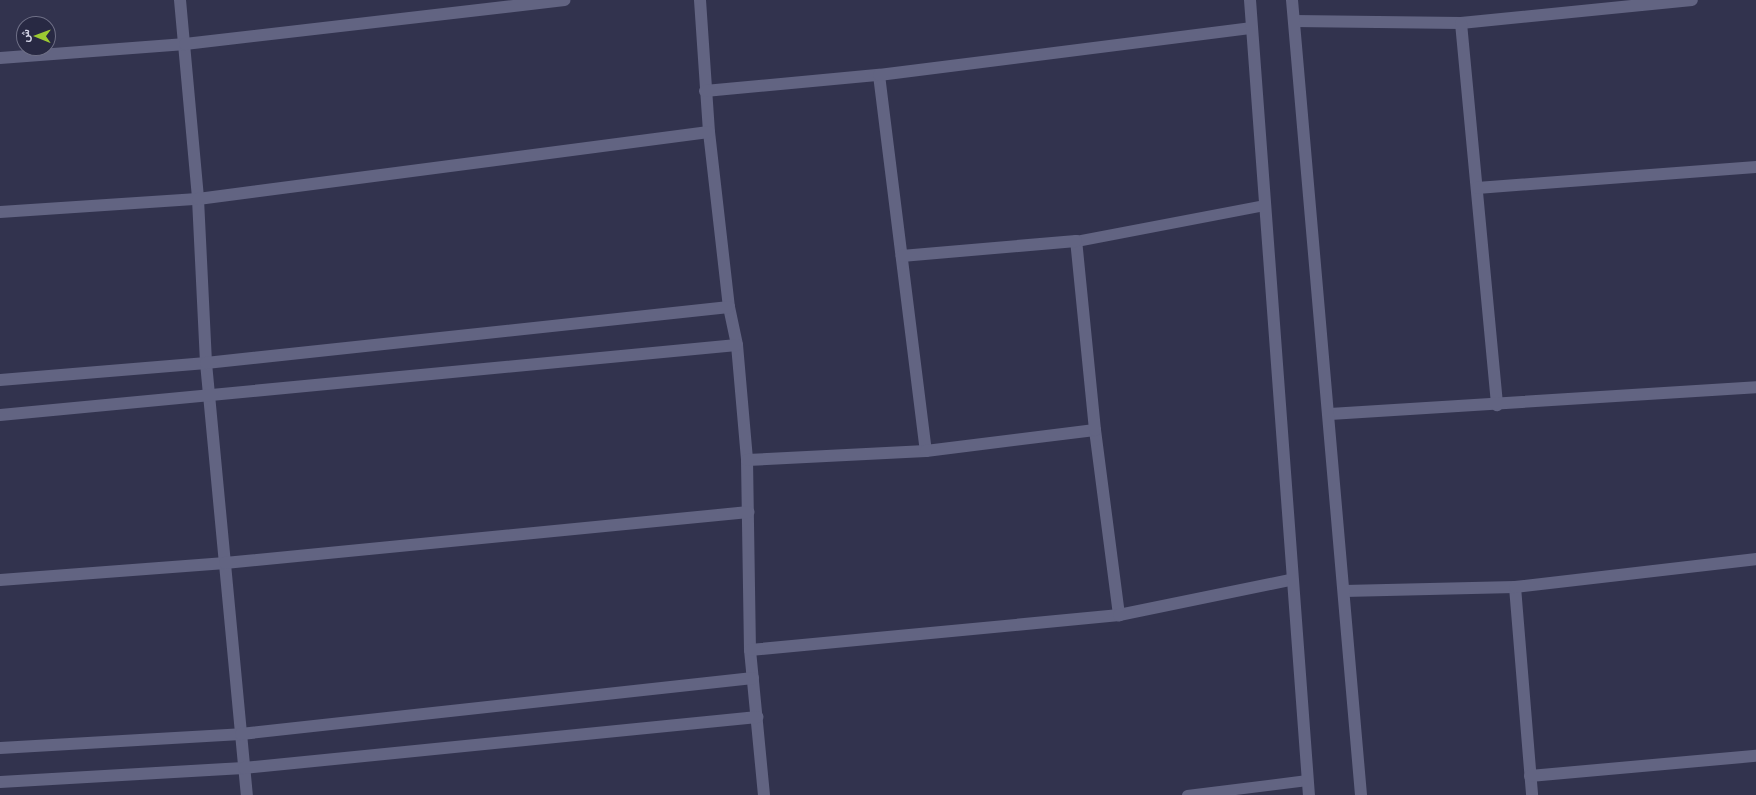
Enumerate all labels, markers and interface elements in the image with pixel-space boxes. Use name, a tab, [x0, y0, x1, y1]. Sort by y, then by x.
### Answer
north arrow	[16, 16, 56, 56]
text: ش	[18, 29, 32, 43]

